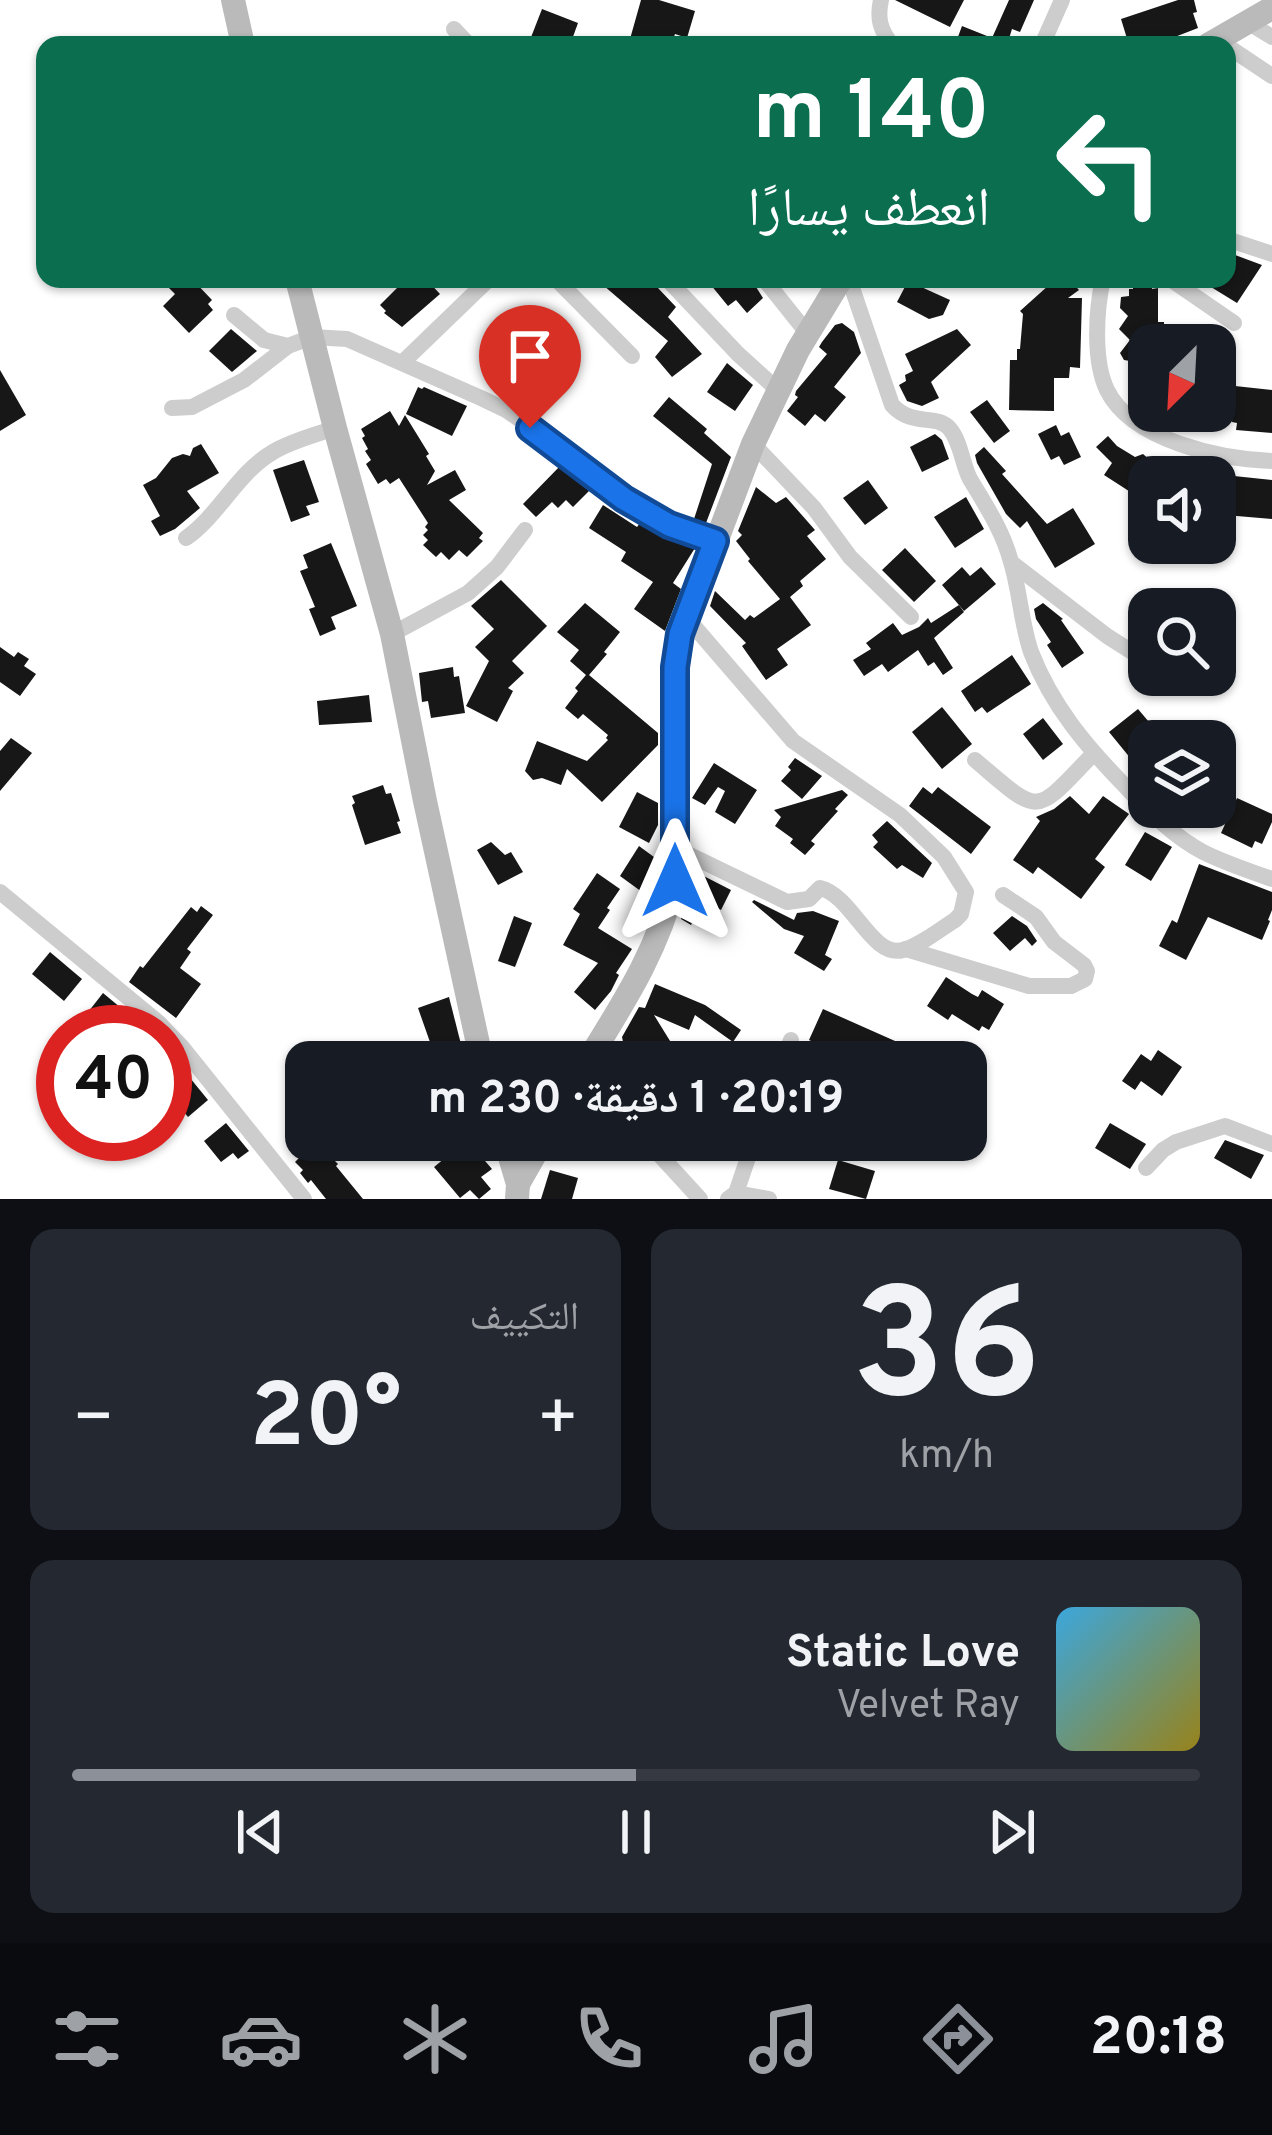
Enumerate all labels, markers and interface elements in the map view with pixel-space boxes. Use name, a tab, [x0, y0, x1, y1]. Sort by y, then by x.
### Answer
text: 140 m	[753, 63, 990, 169]
icon: left	[1032, 84, 1188, 240]
text: انعطف يسارًا	[747, 177, 990, 246]
pin	[479, 305, 581, 428]
icon: arrive	[497, 323, 563, 389]
north arrow	[1128, 324, 1236, 432]
map controls	[1128, 324, 1236, 828]
button: sound	[1128, 456, 1236, 564]
button: search	[1128, 588, 1236, 696]
button: layers	[1128, 720, 1236, 828]
position arrow	[612, 818, 738, 944]
speed limit sign: 40	[36, 1005, 192, 1161]
text: 20:19 · 1 دقيقة · 230 m	[428, 1072, 844, 1129]
text: 36	[852, 1256, 1041, 1454]
text: التكييف	[470, 1295, 579, 1344]
text: 20°	[250, 1365, 401, 1478]
text: −	[72, 1380, 115, 1463]
text: +	[536, 1380, 579, 1463]
text: km/h	[899, 1433, 994, 1482]
text: Static Love	[786, 1626, 1020, 1683]
text: Velvet Ray	[836, 1683, 1020, 1732]
icon: previous	[227, 1799, 293, 1865]
icon: pause	[603, 1799, 669, 1865]
icon: next	[979, 1799, 1045, 1865]
icon: filters	[45, 1997, 129, 2081]
icon: car	[219, 1997, 303, 2081]
icon: climate	[393, 1997, 477, 2081]
icon: phone	[567, 1997, 651, 2081]
icon: music	[742, 1997, 826, 2081]
icon: directions	[916, 1997, 1000, 2081]
text: 20:18	[1090, 2005, 1227, 2074]

